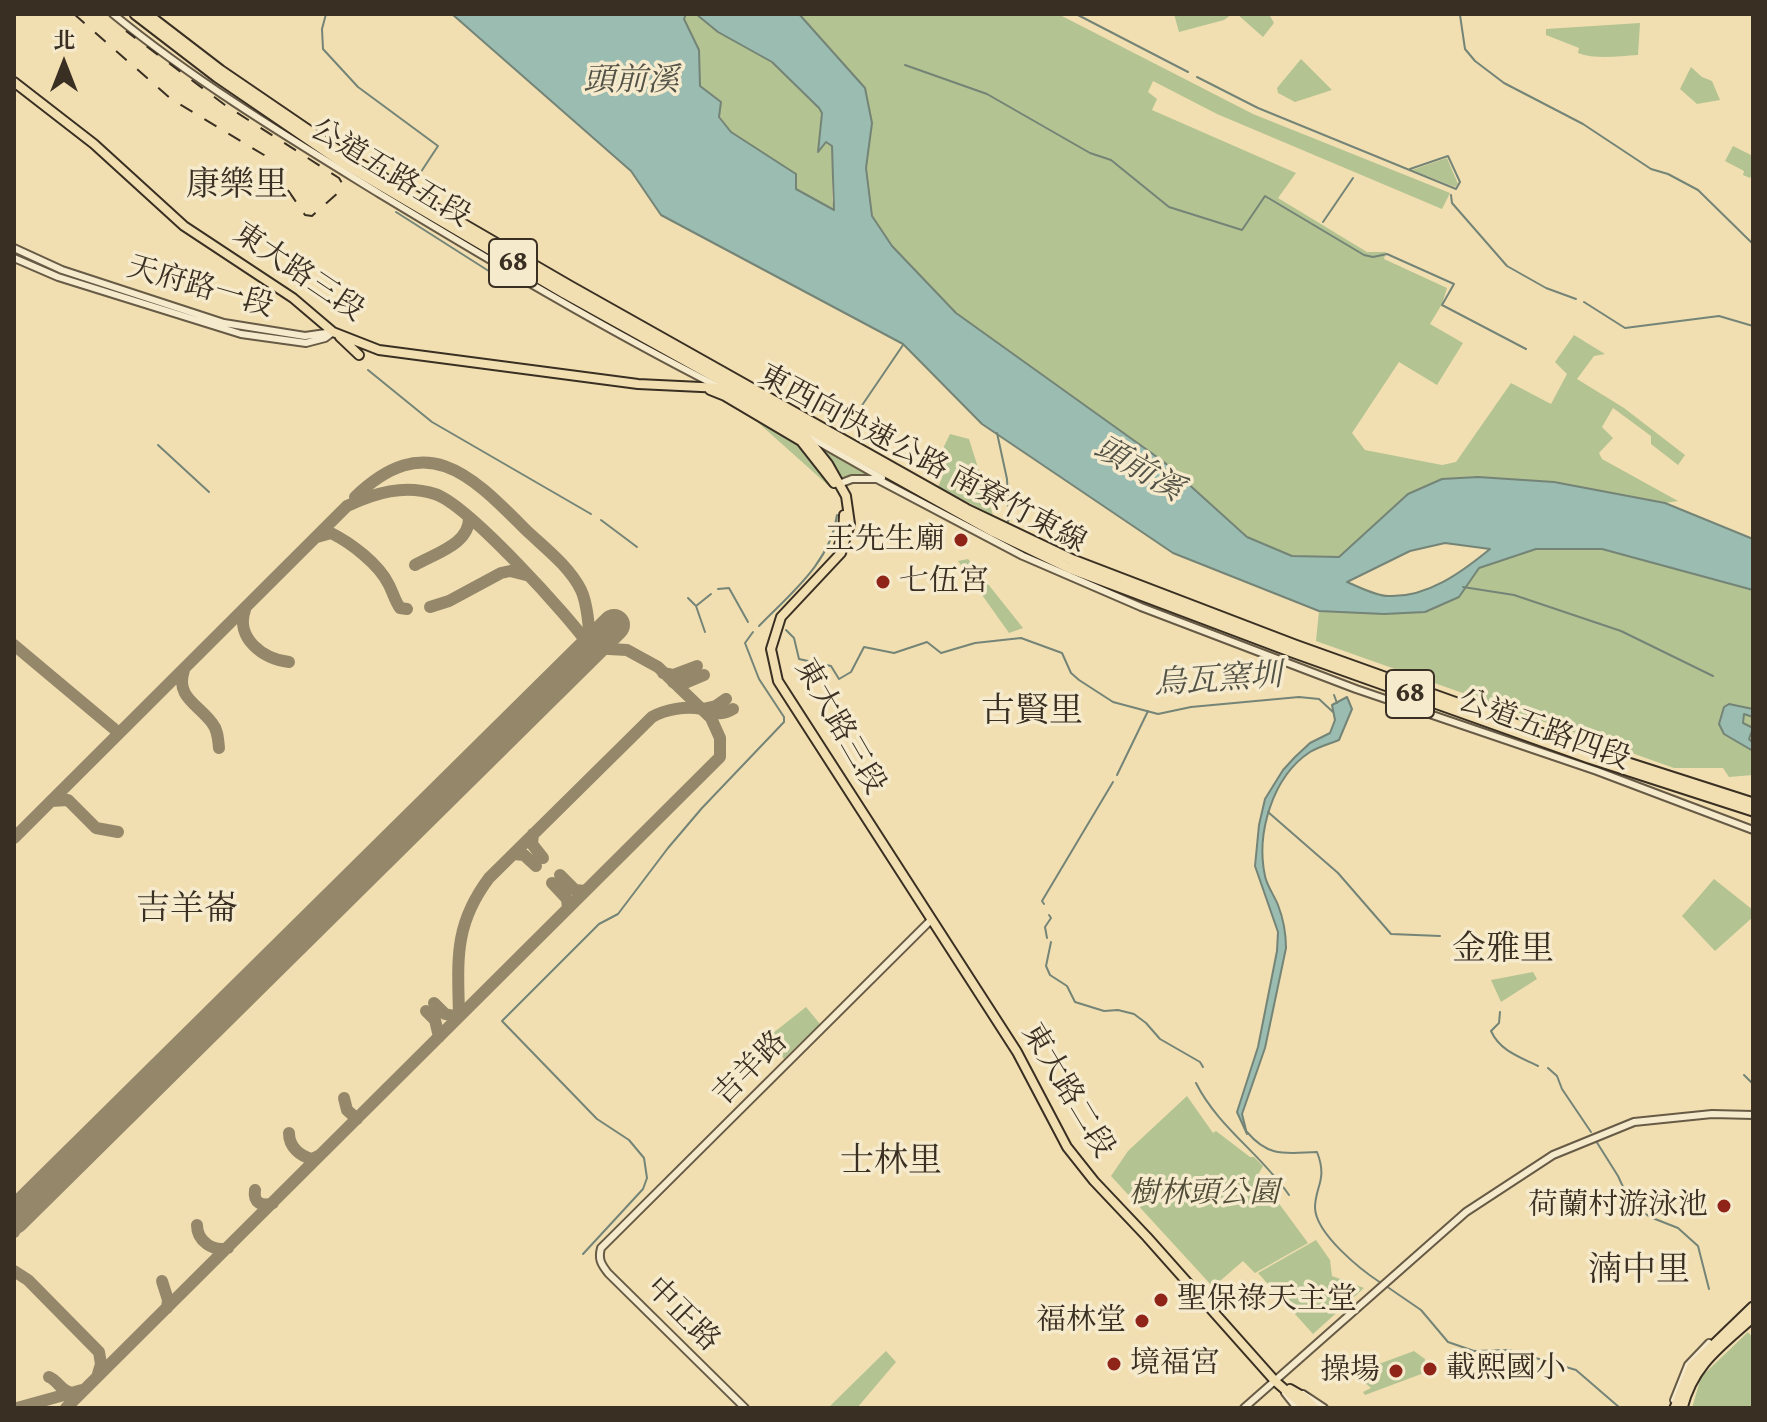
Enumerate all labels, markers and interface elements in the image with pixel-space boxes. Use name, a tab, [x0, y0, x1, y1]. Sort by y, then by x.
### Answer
north arrow	[24, 24, 104, 104]
text: 北	[53, 24, 75, 56]
water label: 頭前溪	[583, 63, 679, 101]
street label: 公道五路五段	[304, 112, 476, 236]
district label: 康樂里	[186, 166, 288, 206]
street label: 東大路三段	[226, 216, 370, 330]
road number: 68	[489, 239, 537, 287]
street label: 天府路一段	[123, 250, 277, 326]
street label: 東西向快速公路 南寮竹東線	[752, 358, 1092, 562]
water label: 頭前溪	[1087, 429, 1189, 511]
place label: 王先生廟	[825, 522, 945, 558]
marker: 王先生廟	[952, 531, 970, 549]
place label: 七伍宮	[899, 564, 989, 600]
marker: 七伍宮	[874, 573, 892, 591]
street label: 東大路三段	[786, 653, 892, 801]
water label: 烏瓦窯圳	[1153, 657, 1283, 705]
road number: 68	[1386, 670, 1434, 718]
street label: 公道五路四段	[1453, 683, 1635, 779]
district label: 古賢里	[981, 692, 1083, 732]
district label: 吉羊崙	[136, 890, 238, 930]
district label: 金雅里	[1452, 930, 1554, 970]
street label: 東大路二段	[1013, 1017, 1121, 1165]
street label: 吉羊路	[706, 1024, 796, 1114]
district label: 士林里	[840, 1142, 942, 1182]
park label: 樹林頭公園	[1129, 1176, 1279, 1212]
place label: 荷蘭村游泳池	[1528, 1188, 1708, 1224]
marker: 荷蘭村游泳池	[1715, 1197, 1733, 1215]
district label: 湳中里	[1588, 1251, 1690, 1291]
street label: 中正路	[637, 1270, 727, 1360]
place label: 聖保祿天主堂	[1177, 1282, 1357, 1318]
marker: 聖保祿天主堂	[1152, 1291, 1170, 1309]
place label: 福林堂	[1036, 1303, 1126, 1339]
marker: 福林堂	[1133, 1312, 1151, 1330]
place label: 境福宮	[1130, 1346, 1220, 1382]
place label: 載熙國小	[1446, 1351, 1566, 1387]
place label: 操場	[1320, 1353, 1380, 1389]
marker: 境福宮	[1105, 1355, 1123, 1373]
marker: 載熙國小	[1421, 1360, 1439, 1378]
marker: 操場	[1387, 1362, 1405, 1380]

